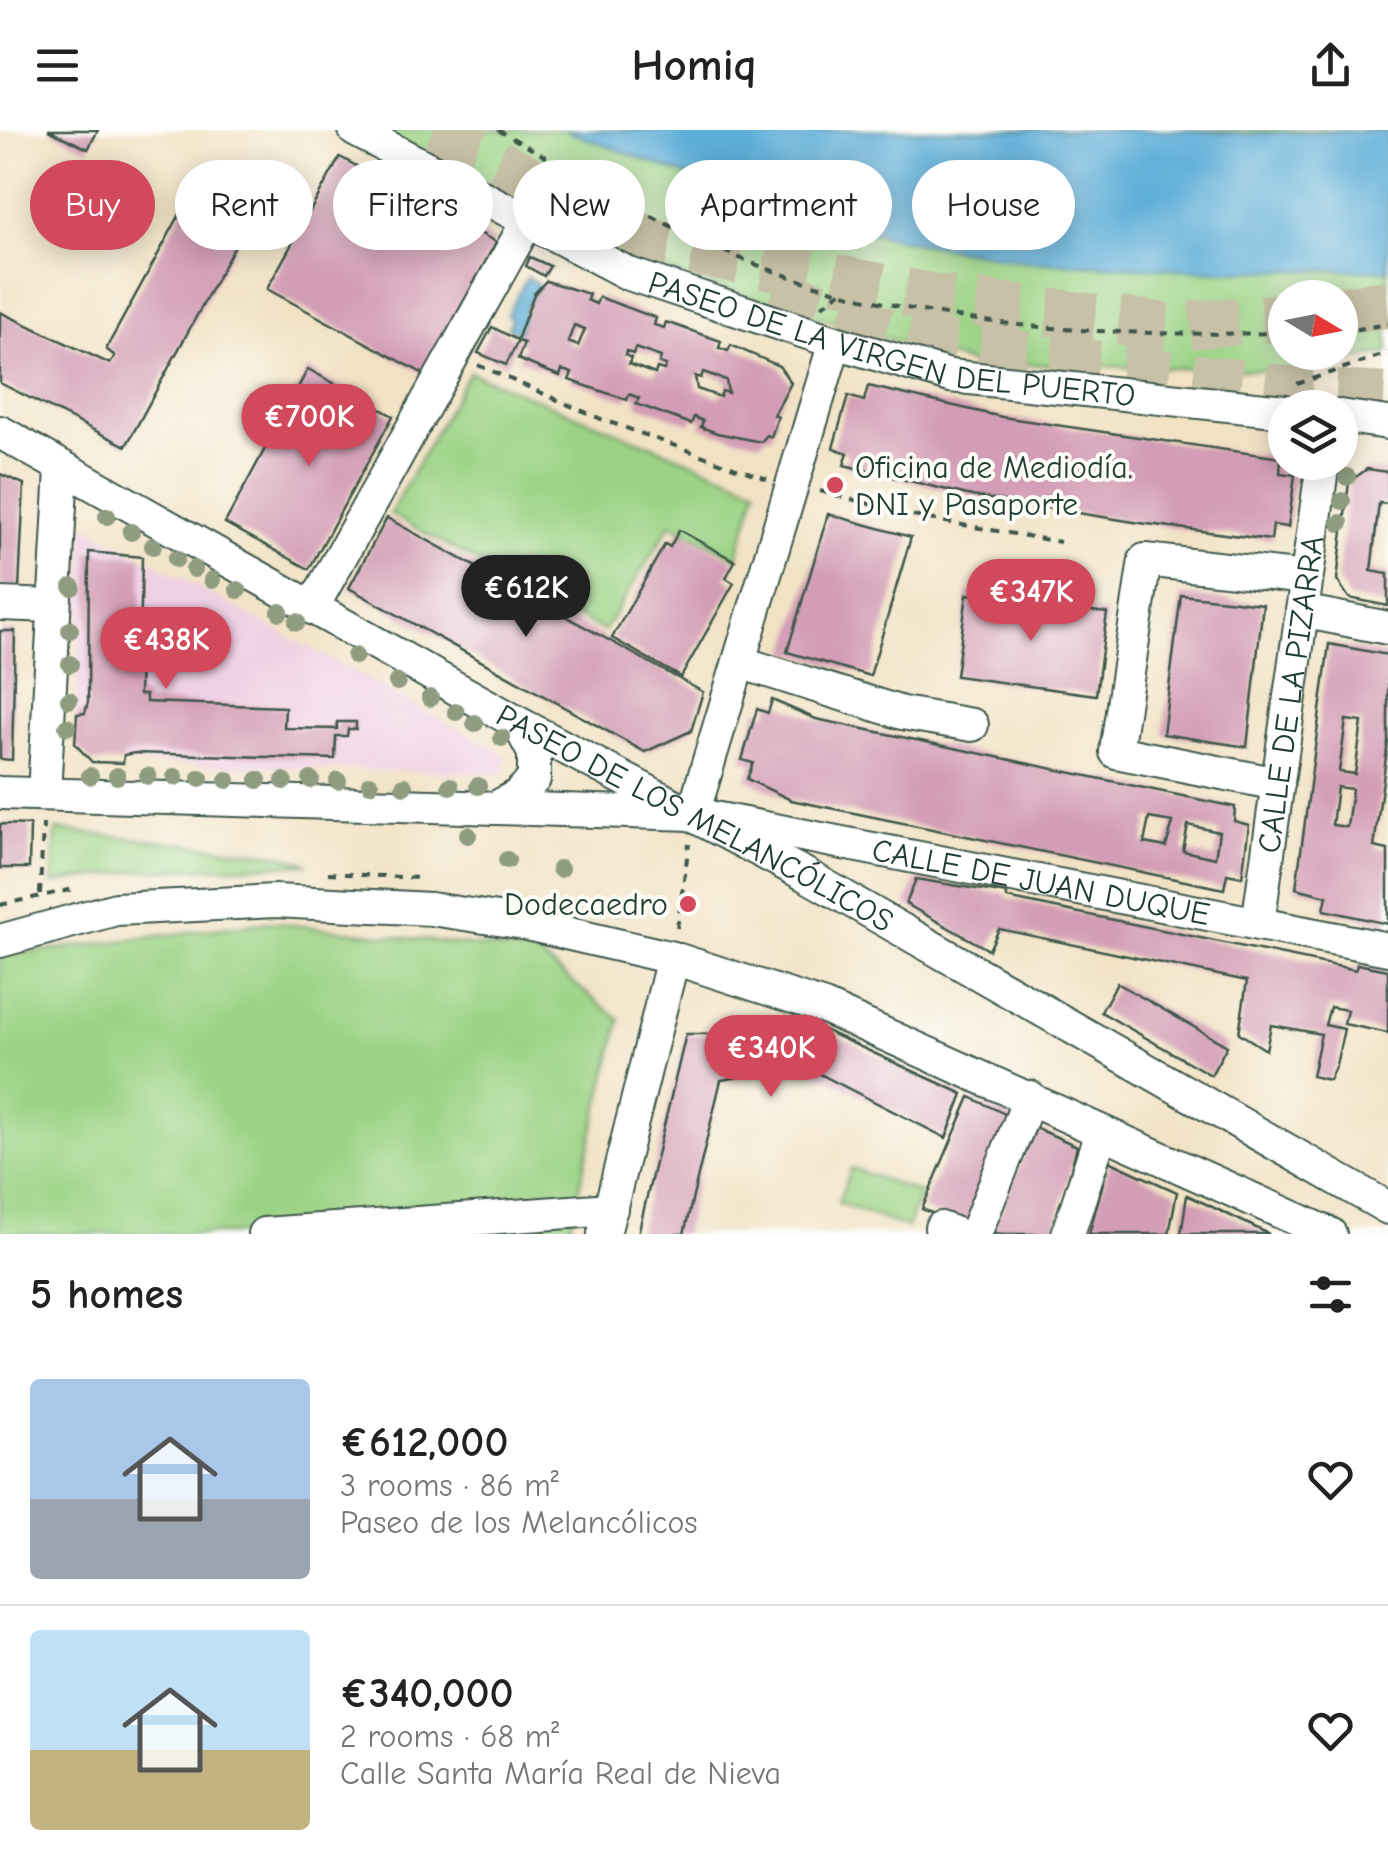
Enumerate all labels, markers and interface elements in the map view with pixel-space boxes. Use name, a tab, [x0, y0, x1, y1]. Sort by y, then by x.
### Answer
icon: menu	[30, 38, 85, 93]
icon: share	[1303, 38, 1358, 93]
text: Homiq	[631, 39, 757, 91]
chip: Buy	[30, 160, 155, 250]
chip: Rent	[175, 160, 313, 250]
chip: Filters	[333, 160, 493, 250]
chip: New	[513, 160, 645, 250]
chip: Apartment	[665, 160, 892, 250]
chip: House	[912, 160, 1075, 250]
street label: PASEO DE LA VIRGEN DEL PUERTO	[644, 264, 1137, 414]
north arrow	[1268, 280, 1358, 370]
map controls	[1268, 280, 1358, 480]
pin: €700K	[239, 384, 379, 469]
button: layers	[1268, 390, 1358, 480]
text: €700K	[263, 398, 355, 435]
place label: Oficina de Mediodía. DNI y Pasaporte	[855, 449, 1133, 523]
marker: Oficina de Mediodía. DNI y Pasaporte	[824, 474, 846, 496]
street label: CALLE DE LA PIZARRA	[1250, 533, 1331, 855]
pin: €612K	[456, 555, 596, 640]
pin: €347K	[961, 559, 1101, 644]
text: €612K	[483, 569, 569, 606]
text: €347K	[988, 573, 1074, 610]
pin: €438K	[96, 607, 236, 692]
text: €438K	[122, 621, 210, 658]
street label: PASEO DE LOS MELANCÓLICOS	[490, 697, 900, 940]
street label: CALLE DE JUAN DUQUE	[869, 831, 1213, 933]
place label: Dodecaedro	[504, 886, 668, 923]
marker: Dodecaedro	[677, 893, 699, 915]
pin: €340K	[701, 1015, 841, 1100]
text: €340K	[726, 1029, 816, 1066]
icon: filters	[1303, 1267, 1358, 1322]
text: 5 homes	[30, 1270, 183, 1319]
text: €612,000	[340, 1418, 508, 1467]
icon: home	[110, 1419, 230, 1539]
icon: heart	[1303, 1452, 1358, 1507]
text: 3 rooms · 86 m²	[340, 1467, 559, 1504]
text: Paseo de los Melancólicos	[340, 1504, 697, 1541]
text: €340,000	[340, 1669, 513, 1718]
icon: home	[110, 1670, 230, 1790]
icon: heart	[1303, 1703, 1358, 1758]
text: 2 rooms · 68 m²	[340, 1718, 559, 1755]
text: Calle Santa María Real de Nieva	[340, 1755, 781, 1792]

